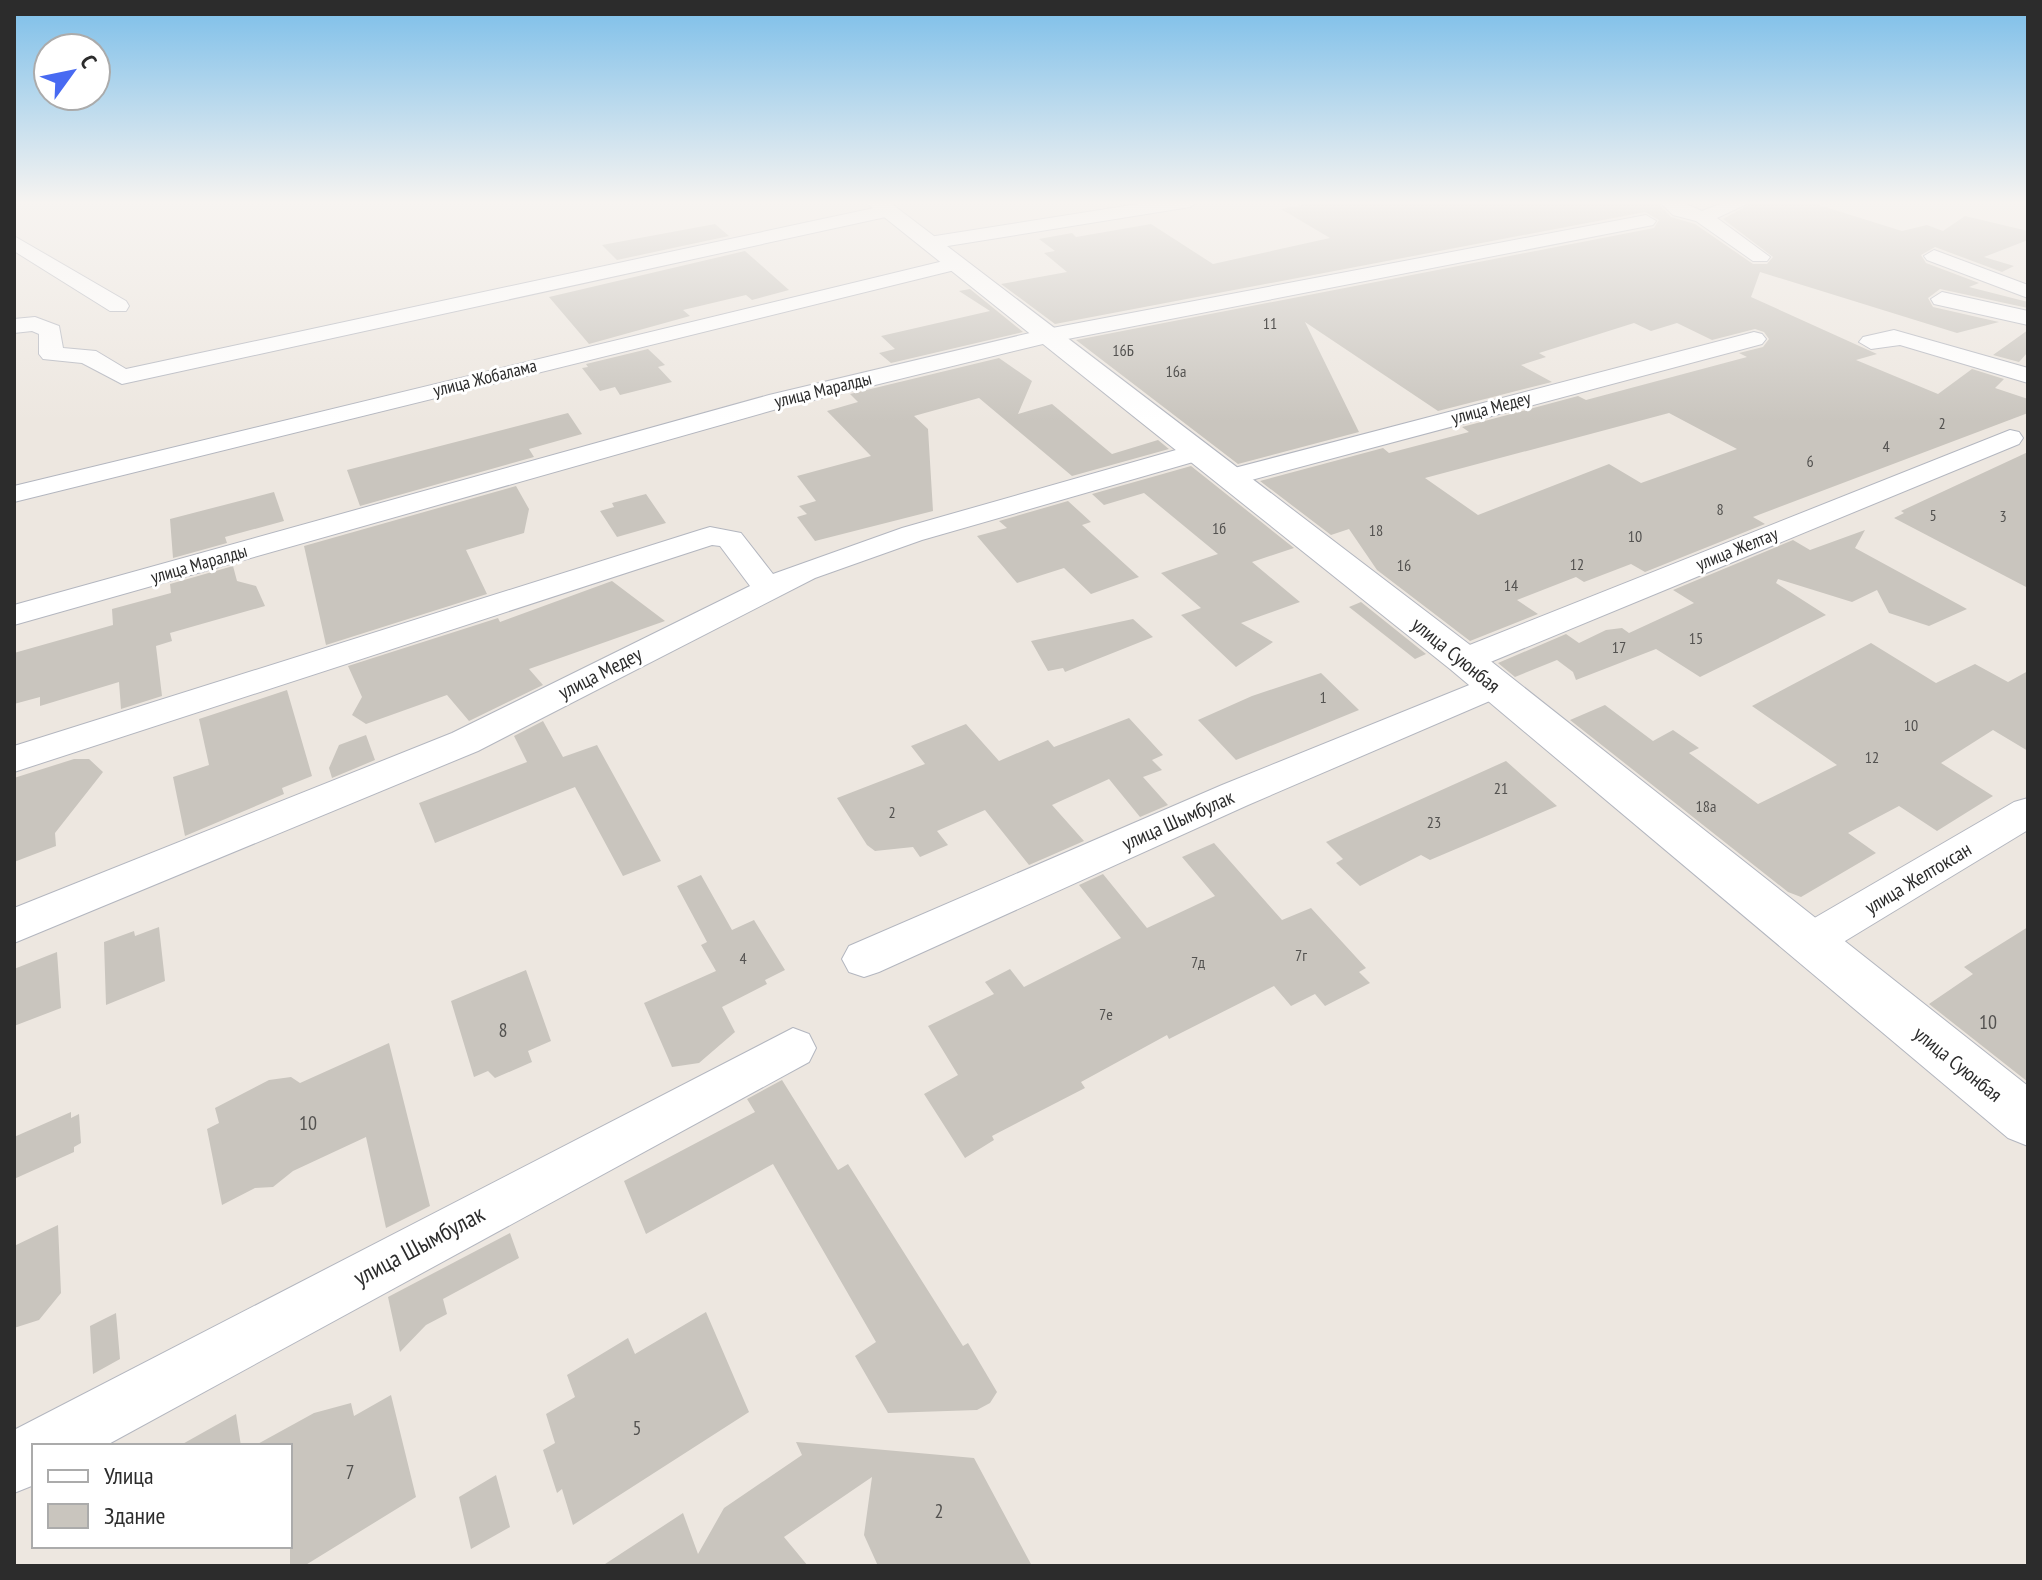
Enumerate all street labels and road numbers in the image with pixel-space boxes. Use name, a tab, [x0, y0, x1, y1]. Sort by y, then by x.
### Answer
street label: улица Жобалама	[431, 354, 539, 401]
street label: улица Маралды	[772, 366, 874, 413]
street label: улица Медеу	[1449, 386, 1533, 429]
street label: улица Желтау	[1693, 522, 1781, 575]
street label: улица Маралды	[148, 539, 250, 588]
street label: улица Суюнбая	[1406, 611, 1506, 699]
street label: улица Медеу	[554, 641, 647, 705]
street label: улица Шымбулак	[1118, 784, 1238, 856]
street label: улица Желтоксан	[1860, 836, 1976, 920]
street label: улица Суюнбая	[1908, 1020, 2008, 1108]
street label: улица Шымбулак	[348, 1198, 490, 1293]

